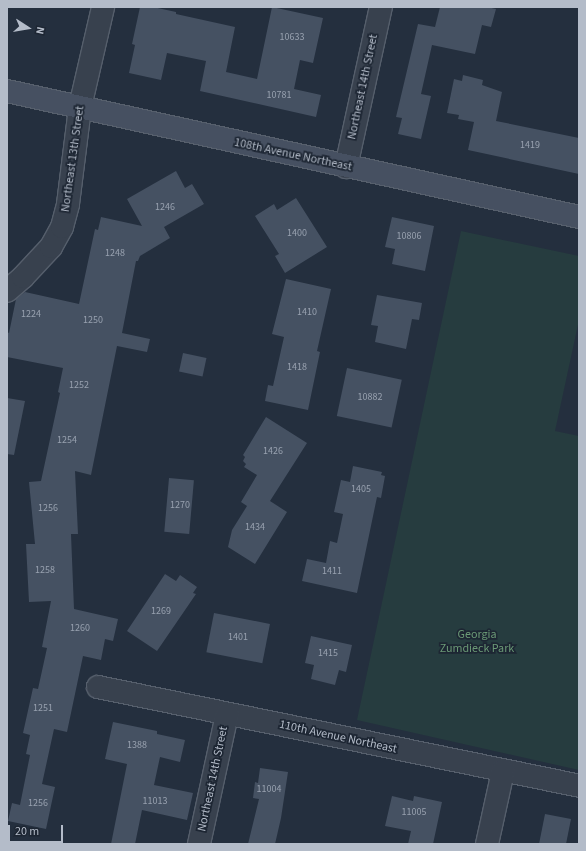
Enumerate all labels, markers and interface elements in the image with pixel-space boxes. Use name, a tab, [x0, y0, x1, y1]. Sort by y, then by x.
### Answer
north arrow	[8, 8, 48, 48]
text: N	[32, 25, 48, 36]
house number: 10633	[280, 32, 304, 44]
street label: Northeast 14th Street	[345, 33, 381, 141]
house number: 10781	[267, 90, 291, 102]
street label: Northeast 13th Street	[58, 105, 88, 213]
street label: 108th Avenue Northeast	[233, 135, 353, 175]
house number: 1419	[520, 140, 540, 152]
house number: 1246	[155, 202, 175, 214]
house number: 1400	[287, 228, 307, 240]
house number: 10806	[397, 231, 421, 243]
house number: 1248	[105, 248, 125, 260]
house number: 1410	[297, 307, 317, 319]
house number: 1224	[21, 309, 41, 321]
house number: 1250	[83, 315, 103, 327]
house number: 1418	[287, 362, 307, 374]
house number: 1252	[69, 380, 89, 392]
house number: 10882	[358, 392, 382, 404]
house number: 1254	[57, 435, 77, 447]
house number: 1426	[263, 446, 283, 458]
house number: 1405	[351, 484, 371, 496]
house number: 1270	[170, 500, 190, 512]
house number: 1256	[38, 503, 58, 515]
house number: 1434	[245, 522, 265, 534]
house number: 1258	[35, 565, 55, 577]
house number: 1411	[322, 566, 342, 578]
house number: 1269	[151, 606, 171, 618]
house number: 1260	[70, 623, 90, 635]
park label: Georgia Zumdieck Park	[440, 628, 514, 656]
house number: 1401	[228, 632, 248, 644]
house number: 1415	[318, 648, 338, 660]
house number: 1251	[33, 703, 53, 715]
street label: 110th Avenue Northeast	[278, 717, 398, 757]
street label: Northeast 14th Street	[195, 725, 231, 833]
house number: 1388	[127, 740, 147, 752]
house number: 11004	[257, 784, 281, 796]
house number: 11013	[143, 796, 167, 808]
house number: 1256	[28, 798, 48, 810]
house number: 11005	[402, 807, 426, 819]
scale bar	[10, 817, 65, 843]
text: 20 m	[15, 823, 39, 840]

